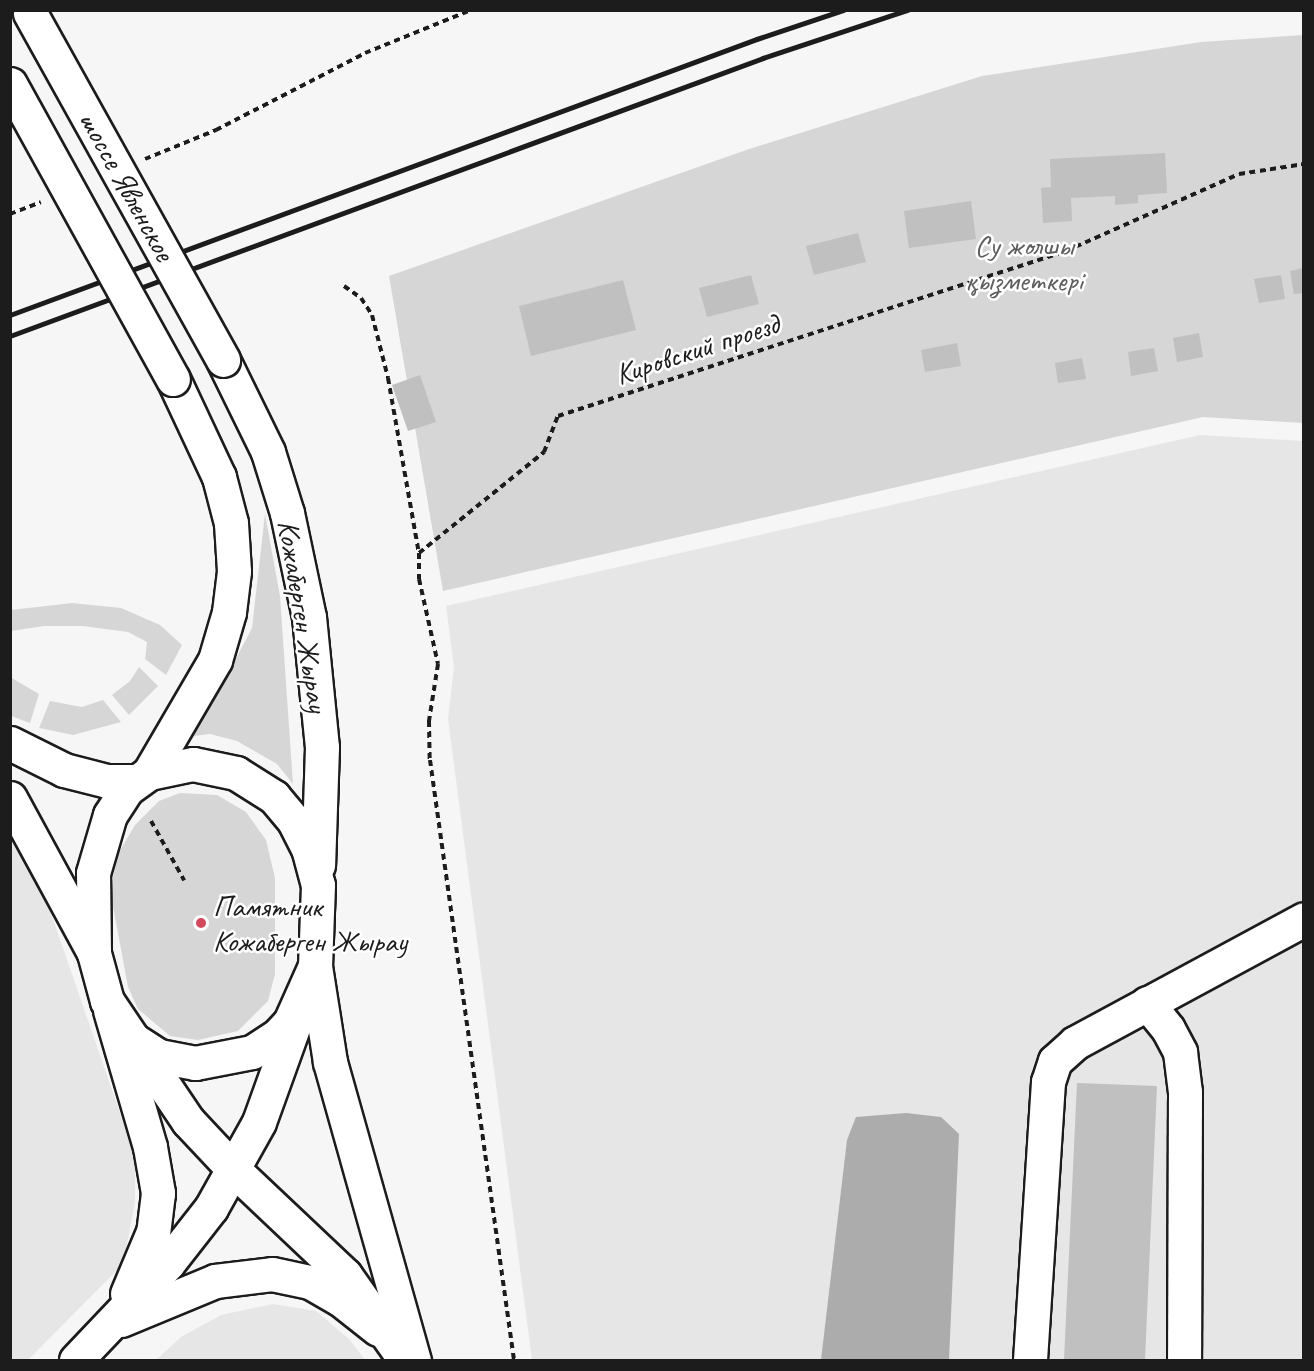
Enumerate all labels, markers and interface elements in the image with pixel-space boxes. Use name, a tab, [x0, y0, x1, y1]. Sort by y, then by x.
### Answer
street label: шоссе Явленское	[71, 105, 183, 267]
park label: Су жолшы қызметкері	[965, 227, 1083, 298]
street label: Кировский проезд	[611, 306, 783, 392]
street label: Кожаберген Жырау	[270, 517, 336, 715]
place label: Памятник Кожаберген Жырау	[213, 888, 407, 958]
marker: Памятник Кожаберген Жырау	[194, 916, 208, 930]

